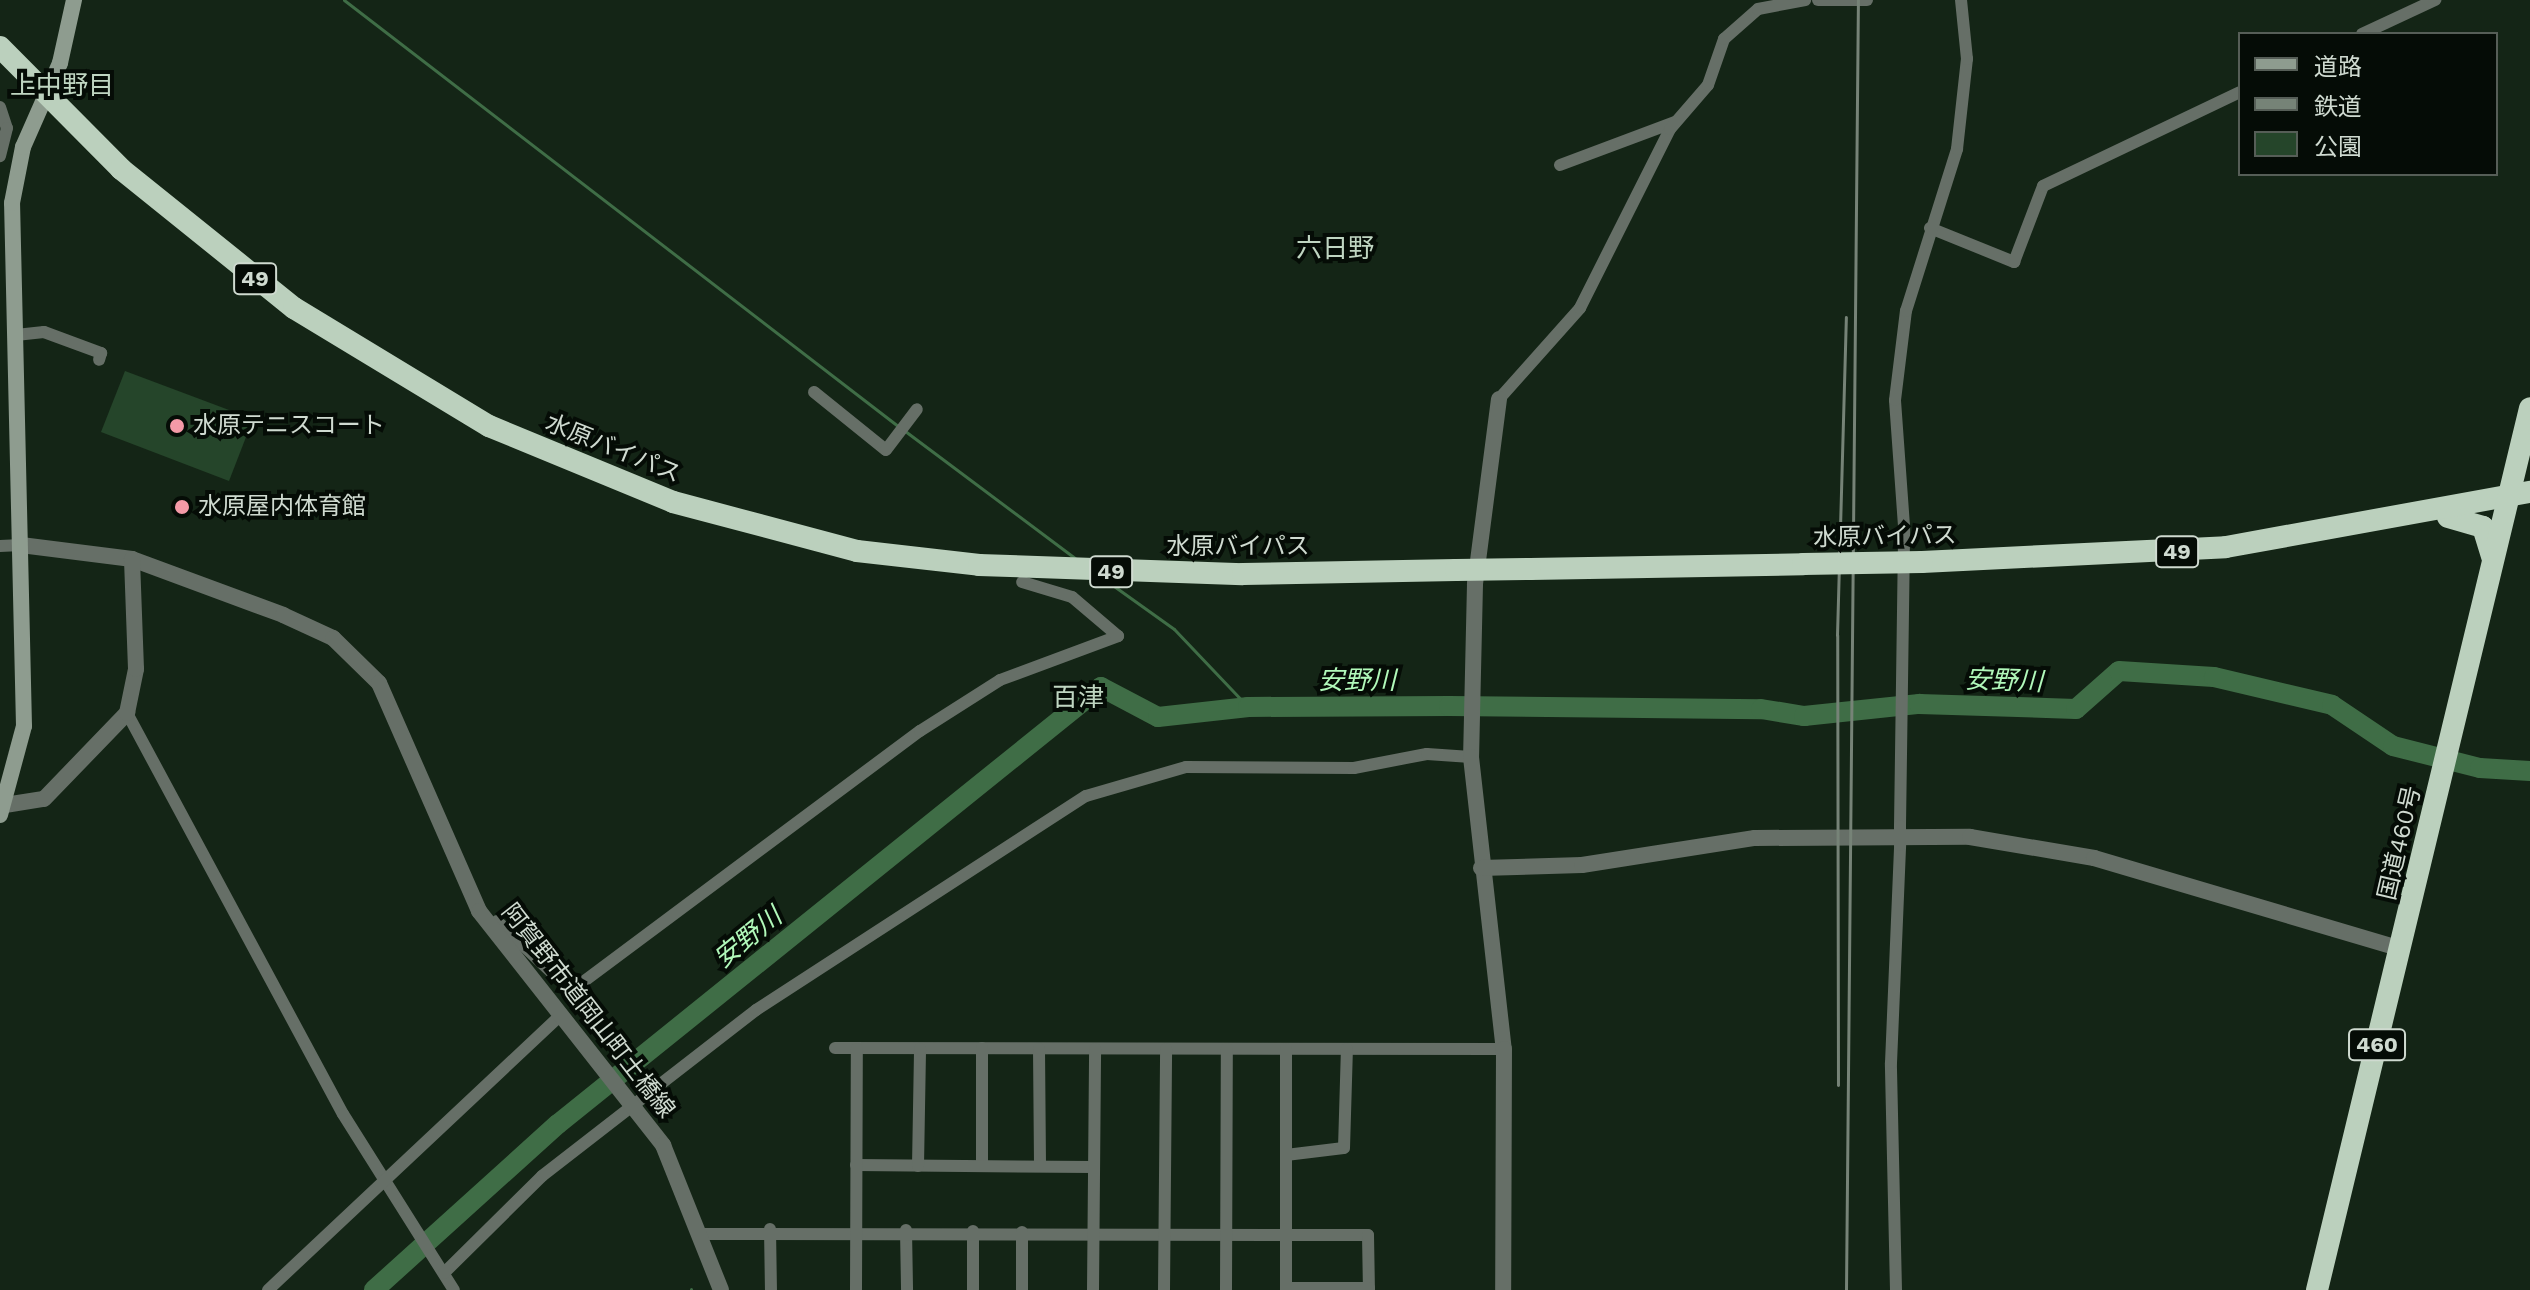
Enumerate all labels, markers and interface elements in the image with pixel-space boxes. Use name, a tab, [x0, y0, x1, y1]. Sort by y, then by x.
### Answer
legend	[2238, 32, 2498, 176]
text: 道路	[2314, 53, 2362, 81]
district label: 上中野目	[10, 70, 114, 102]
text: 鉄道	[2314, 93, 2362, 121]
text: 公園	[2314, 133, 2362, 161]
district label: 六日野	[1296, 233, 1374, 265]
road number: 49	[233, 261, 277, 297]
street label: 水原バイパス	[541, 409, 685, 489]
place label: 水原テニスコート	[193, 412, 385, 440]
marker: 水原テニスコート	[168, 417, 186, 435]
place label: 水原屋内体育館	[198, 493, 366, 521]
marker: 水原屋内体育館	[173, 498, 191, 516]
street label: 水原バイパス	[1813, 521, 1957, 553]
street label: 水原バイパス	[1166, 533, 1310, 561]
road number: 49	[2155, 534, 2199, 570]
road number: 49	[1089, 554, 1133, 590]
water label: 安野川	[1964, 664, 2044, 698]
water label: 安野川	[1318, 665, 1396, 697]
district label: 百津	[1052, 682, 1104, 714]
street label: 国道460号	[2373, 783, 2427, 903]
street label: 阿賀野市道岡山町土橋線	[495, 898, 681, 1124]
water label: 安野川	[708, 901, 788, 975]
road number: 460	[2347, 1027, 2407, 1063]

